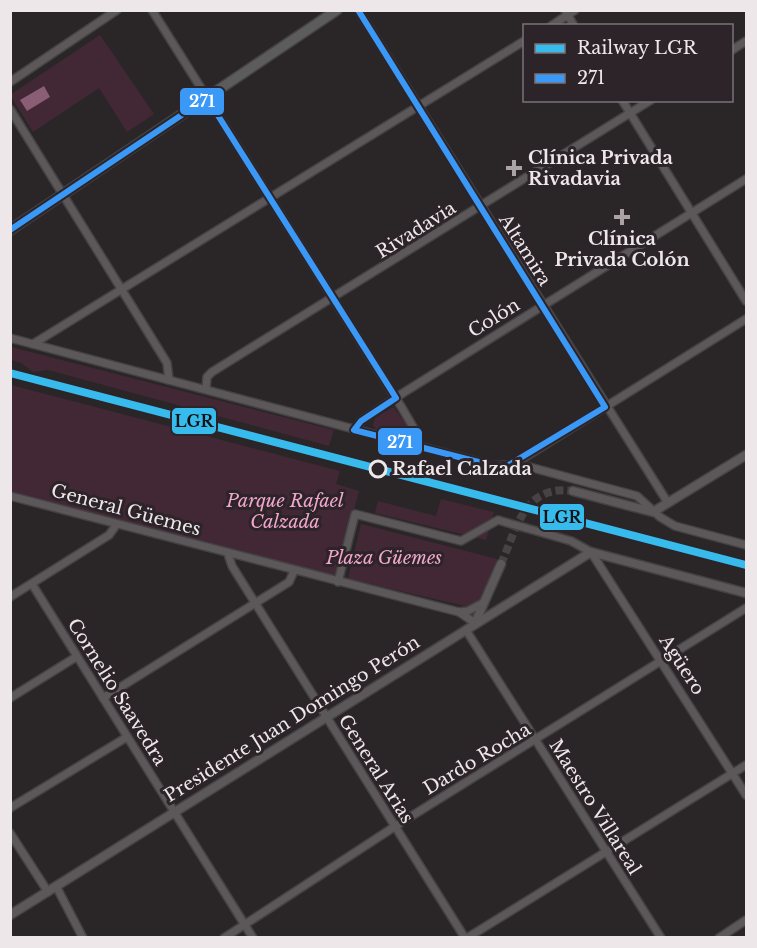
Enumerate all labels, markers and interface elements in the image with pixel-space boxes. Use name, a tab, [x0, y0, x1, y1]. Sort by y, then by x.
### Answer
legend	[523, 24, 733, 102]
text: Railway LGR	[577, 37, 698, 59]
text: 271	[577, 67, 605, 89]
line badge: 271	[179, 87, 225, 116]
text: 271	[189, 91, 215, 111]
place label: Clínica Privada Rivadavia	[528, 147, 674, 190]
marker: Clínica Privada Rivadavia	[505, 159, 523, 177]
street label: Rivadavia	[372, 197, 460, 263]
marker: Clínica Privada Colón	[613, 208, 631, 226]
street label: Altamira	[494, 209, 556, 290]
place label: Clínica Privada Colón	[554, 228, 690, 271]
street label: Colón	[464, 294, 524, 342]
line badge: LGR	[171, 407, 217, 435]
text: LGR	[174, 411, 215, 431]
line badge: 271	[377, 427, 423, 456]
text: 271	[387, 432, 413, 452]
place label: Rafael Calzada	[392, 458, 533, 480]
marker: Rafael Calzada	[369, 460, 387, 478]
street label: General Güemes	[49, 479, 203, 541]
park label: Parque Rafael Calzada	[225, 490, 344, 533]
line badge: LGR	[539, 503, 585, 531]
text: LGR	[542, 507, 583, 527]
park label: Plaza Güemes	[325, 547, 442, 569]
street label: Cornelio Saavedra	[63, 614, 171, 770]
street label: Agüero	[654, 630, 710, 699]
street label: Presidente Juan Domingo Perón	[160, 631, 424, 807]
street label: General Arias	[334, 710, 418, 828]
street label: Dardo Rocha	[419, 718, 535, 800]
street label: Maestro Villareal	[544, 735, 646, 879]

